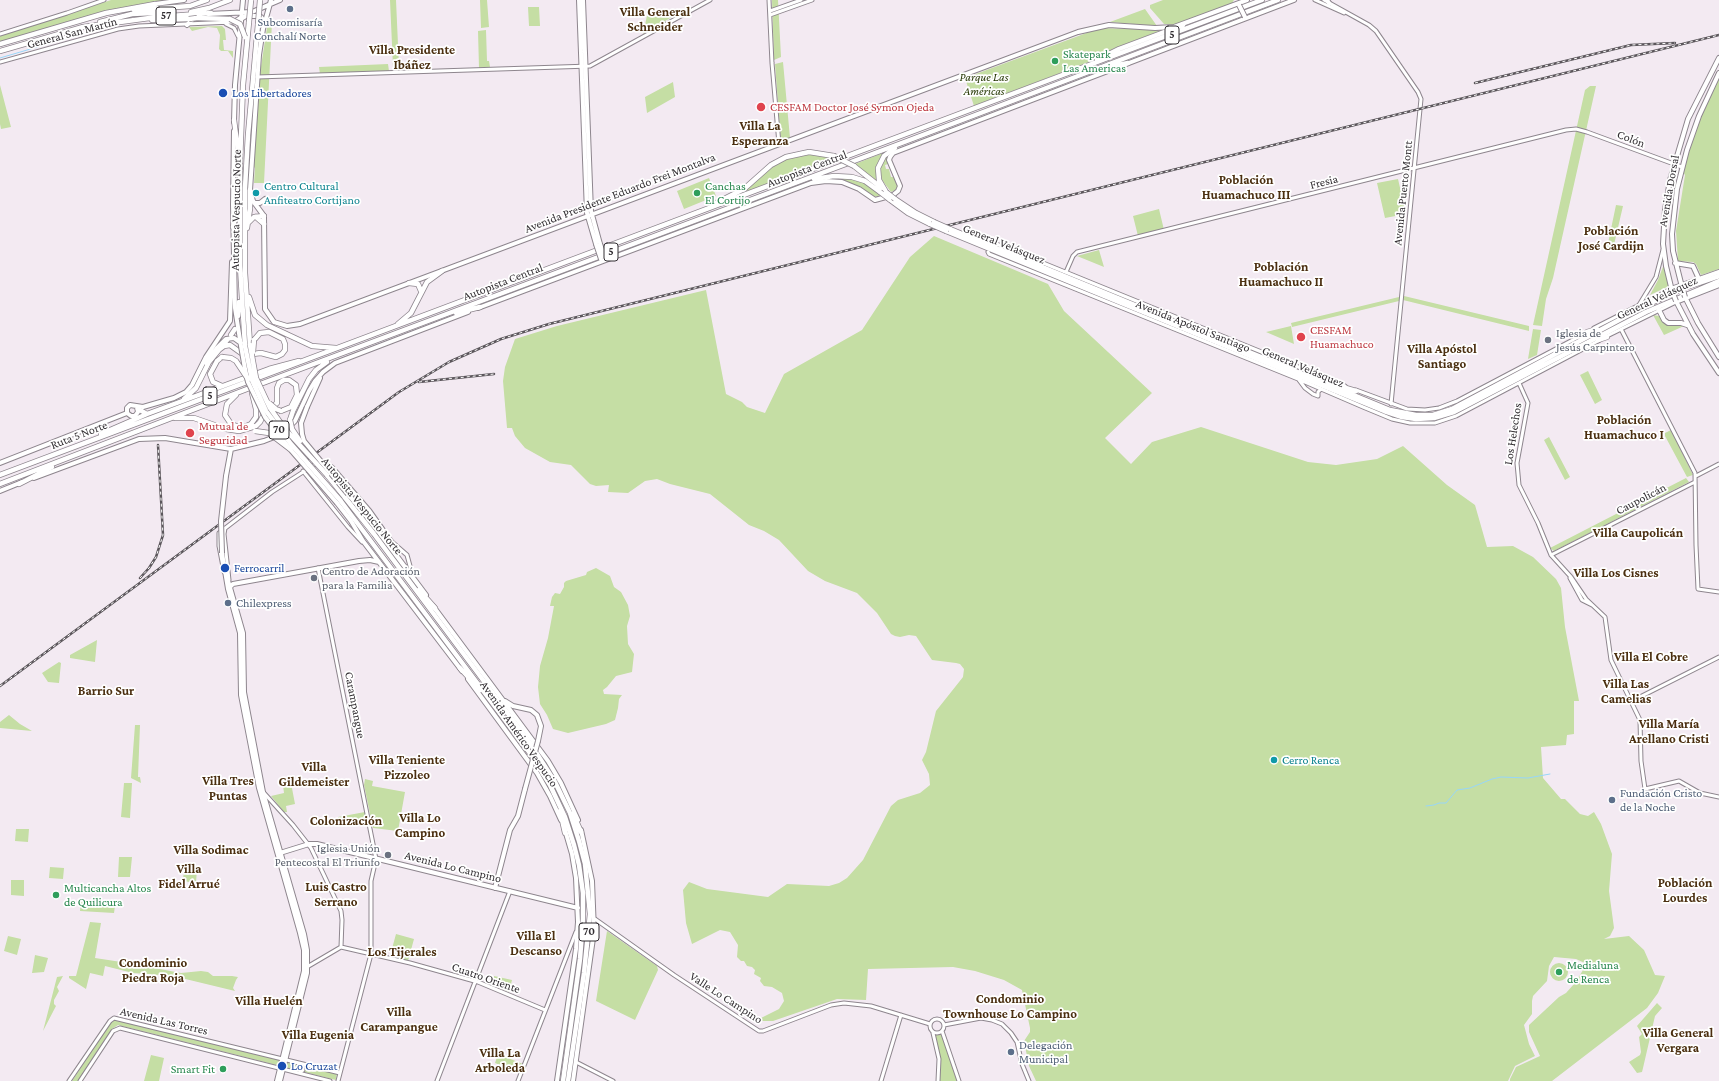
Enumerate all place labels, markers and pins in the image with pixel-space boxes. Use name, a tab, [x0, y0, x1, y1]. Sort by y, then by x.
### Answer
marker: Subcomisaría Conchalí Norte	[285, 4, 295, 14]
place label: Subcomisaría Conchalí Norte	[254, 15, 326, 43]
place label: Skatepark Las Americas	[1063, 47, 1126, 75]
marker: Skatepark Las Americas	[1050, 56, 1060, 66]
place label: Los Libertadores	[232, 86, 311, 100]
marker: Los Libertadores	[217, 87, 229, 99]
place label: CESFAM Doctor José Symon Ojeda	[770, 100, 934, 114]
marker: CESFAM Doctor José Symon Ojeda	[755, 101, 767, 113]
place label: Centro Cultural Anfiteatro Cortijano	[264, 179, 360, 207]
place label: Canchas El Cortijo	[705, 179, 750, 207]
marker: Centro Cultural Anfiteatro Cortijano	[251, 188, 261, 198]
marker: Canchas El Cortijo	[692, 188, 702, 198]
place label: CESFAM Huamachuco	[1310, 323, 1374, 351]
place label: Iglesia de Jesús Carpintero	[1556, 326, 1635, 354]
marker: CESFAM Huamachuco	[1295, 331, 1307, 343]
marker: Iglesia de Jesús Carpintero	[1543, 335, 1553, 345]
place label: Mutual de Seguridad	[199, 419, 248, 447]
marker: Mutual de Seguridad	[184, 427, 196, 439]
place label: Ferrocarril	[234, 561, 285, 575]
marker: Ferrocarril	[219, 562, 231, 574]
place label: Centro de Adoración para la Familia	[322, 564, 420, 592]
marker: Centro de Adoración para la Familia	[309, 573, 319, 583]
place label: Chilexpress	[236, 596, 292, 610]
marker: Chilexpress	[223, 598, 233, 608]
place label: Cerro Renca	[1282, 753, 1340, 767]
marker: Cerro Renca	[1269, 755, 1279, 765]
place label: Fundación Cristo de la Noche	[1620, 786, 1702, 814]
marker: Fundación Cristo de la Noche	[1607, 795, 1617, 805]
place label: Iglesia Unión Pentecostal El Triunfo	[275, 841, 380, 869]
marker: Iglesia Unión Pentecostal El Triunfo	[383, 850, 393, 860]
place label: Multicancha Altos de Quilicura	[64, 881, 151, 909]
marker: Multicancha Altos de Quilicura	[51, 890, 61, 900]
place label: Medialuna de Renca	[1567, 958, 1619, 986]
marker: Medialuna de Renca	[1554, 967, 1564, 977]
place label: Delegación Municipal	[1019, 1038, 1073, 1066]
marker: Delegación Municipal	[1006, 1047, 1016, 1057]
place label: Lo Cruzat	[291, 1059, 338, 1073]
marker: Lo Cruzat	[276, 1060, 288, 1072]
place label: Smart Fit	[171, 1062, 215, 1076]
marker: Smart Fit	[218, 1064, 228, 1074]

